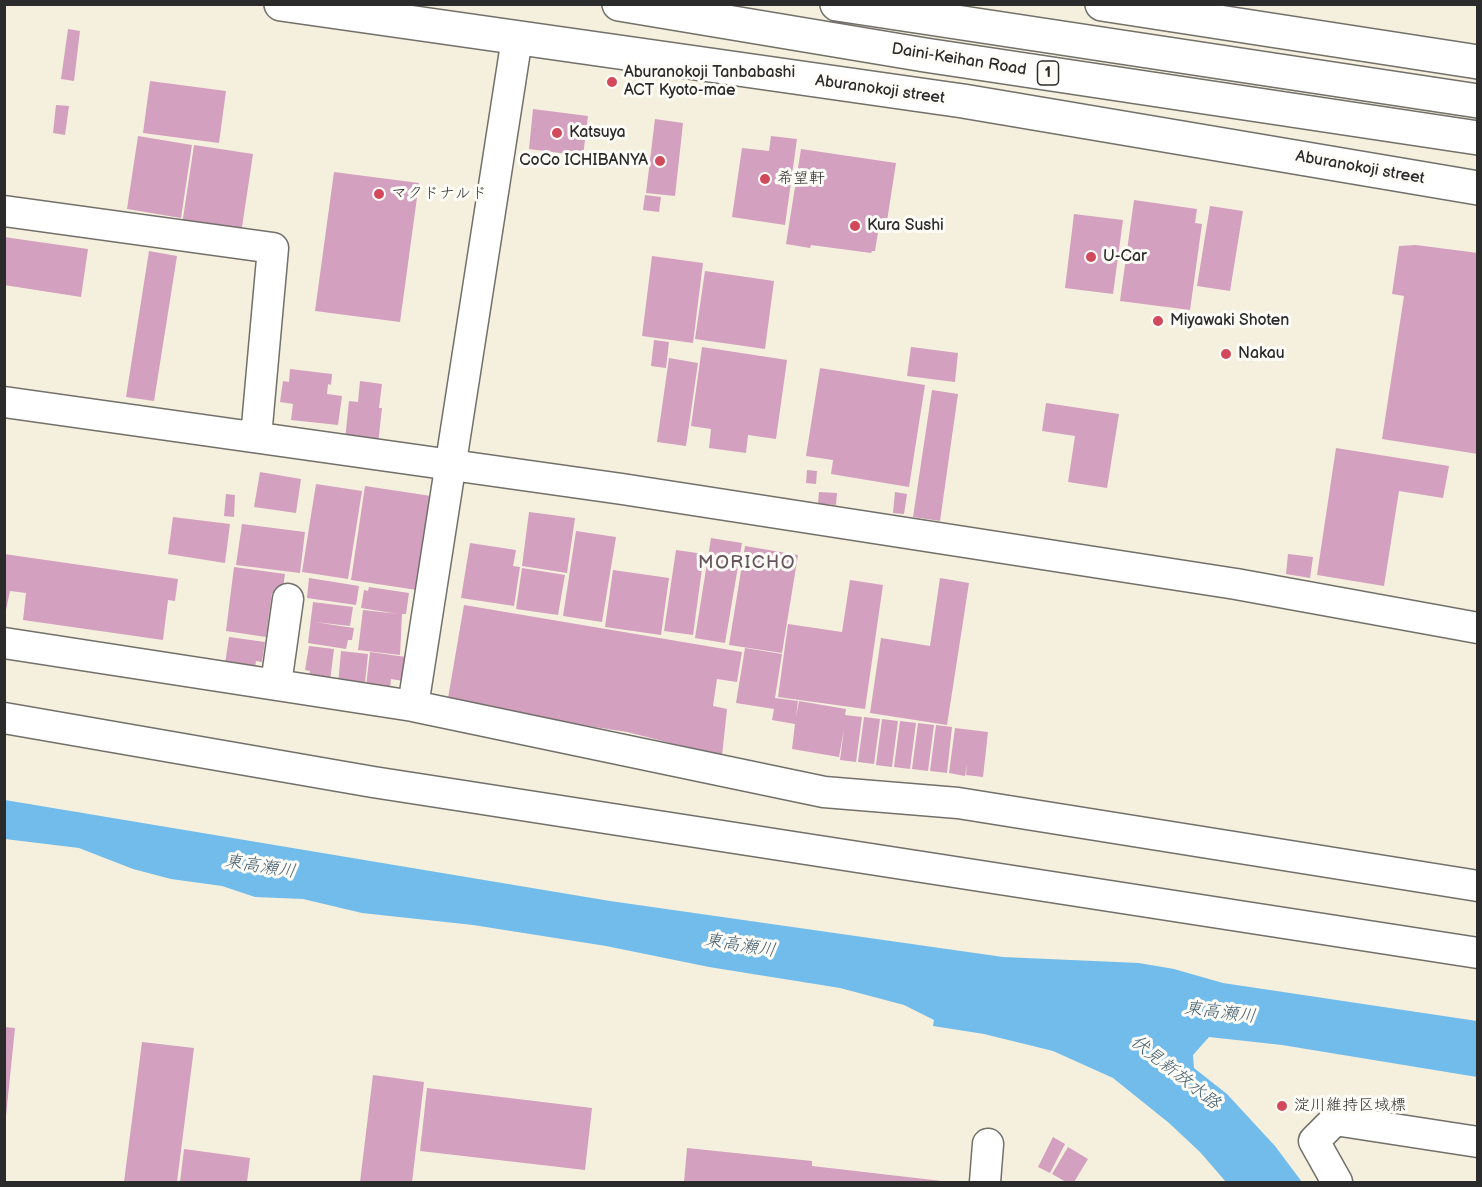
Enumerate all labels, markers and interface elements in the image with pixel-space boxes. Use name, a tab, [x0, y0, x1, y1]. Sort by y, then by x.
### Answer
street label: Daini-Keihan Road	[890, 40, 1028, 80]
road number: 1	[1038, 61, 1058, 85]
place label: Aburanokoji Tanbabashi ACT Kyoto-mae	[624, 63, 795, 101]
street label: Aburanokoji street	[814, 71, 946, 109]
marker: Aburanokoji Tanbabashi ACT Kyoto-mae	[605, 75, 619, 89]
place label: Katsuya	[569, 123, 626, 143]
marker: Katsuya	[550, 126, 564, 140]
street label: Aburanokoji street	[1294, 147, 1426, 189]
place label: CoCo ICHIBANYA	[519, 151, 648, 171]
marker: CoCo ICHIBANYA	[653, 154, 667, 168]
place label: 希望軒	[777, 169, 825, 189]
marker: 希望軒	[758, 172, 772, 186]
place label: マクドナルド	[391, 184, 487, 204]
marker: マクドナルド	[372, 187, 386, 201]
place label: Kura Sushi	[867, 216, 944, 236]
marker: Kura Sushi	[848, 219, 862, 233]
place label: U-Car	[1103, 247, 1147, 267]
marker: U-Car	[1084, 250, 1098, 264]
place label: Miyawaki Shoten	[1170, 311, 1289, 331]
marker: Miyawaki Shoten	[1151, 314, 1165, 328]
place label: Nakau	[1238, 344, 1285, 364]
marker: Nakau	[1219, 347, 1233, 361]
district label: MORICHO	[698, 552, 796, 574]
water label: 東高瀬川	[223, 851, 297, 883]
water label: 東高瀬川	[703, 930, 777, 962]
water label: 東高瀬川	[1183, 998, 1257, 1028]
water label: 伏見新放水路	[1126, 1031, 1224, 1115]
place label: 淀川維持区域標	[1294, 1096, 1406, 1116]
marker: 淀川維持区域標	[1275, 1099, 1289, 1113]

